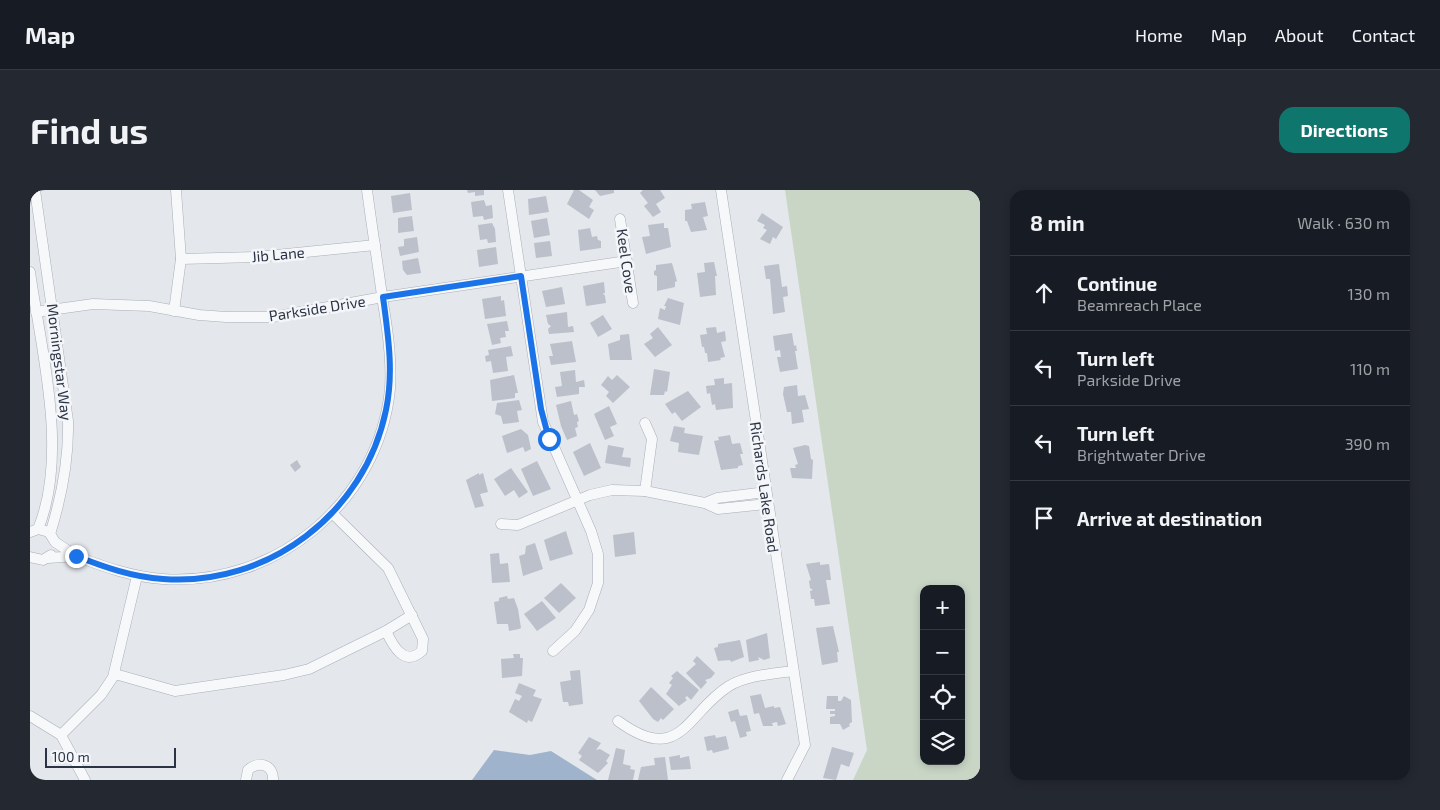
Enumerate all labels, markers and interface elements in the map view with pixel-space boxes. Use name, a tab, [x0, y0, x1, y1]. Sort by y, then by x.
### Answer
text: Map	[25, 20, 75, 49]
text: Home	[1135, 24, 1183, 46]
text: Map	[1211, 24, 1247, 46]
text: About	[1275, 24, 1324, 46]
text: Contact	[1352, 24, 1415, 46]
button: Directions	[1279, 107, 1410, 153]
text: Find us	[30, 109, 148, 151]
text: 8 min	[1030, 210, 1085, 235]
text: Walk · 630 m	[1297, 213, 1390, 232]
street label: Keel Cove	[614, 228, 640, 294]
street label: Jib Lane	[251, 243, 305, 265]
text: Continue	[1077, 272, 1157, 295]
icon: ahead	[1030, 279, 1058, 307]
text: 130 m	[1348, 284, 1390, 303]
street label: Parkside Drive	[267, 291, 367, 325]
text: Beamreach Place	[1077, 295, 1202, 314]
street label: Morningstar Way	[44, 302, 76, 422]
text: Turn left	[1077, 347, 1154, 370]
icon: left	[1030, 354, 1058, 382]
text: 110 m	[1350, 359, 1390, 378]
text: Parkside Drive	[1077, 370, 1181, 389]
street label: Richards Lake Road	[747, 420, 783, 554]
text: Turn left	[1077, 422, 1154, 445]
route start	[538, 428, 561, 451]
icon: left	[1030, 429, 1058, 457]
text: 390 m	[1345, 434, 1390, 453]
text: Brightwater Drive	[1077, 445, 1206, 464]
icon: arrive	[1030, 504, 1058, 532]
text: Arrive at destination	[1077, 507, 1262, 530]
route end	[65, 545, 88, 568]
map controls	[920, 585, 965, 765]
button: +	[920, 585, 965, 630]
button: −	[920, 630, 965, 675]
button: locate	[920, 675, 965, 720]
button: layers	[920, 720, 965, 765]
scale bar	[45, 745, 176, 768]
text: 100 m	[52, 748, 90, 765]

